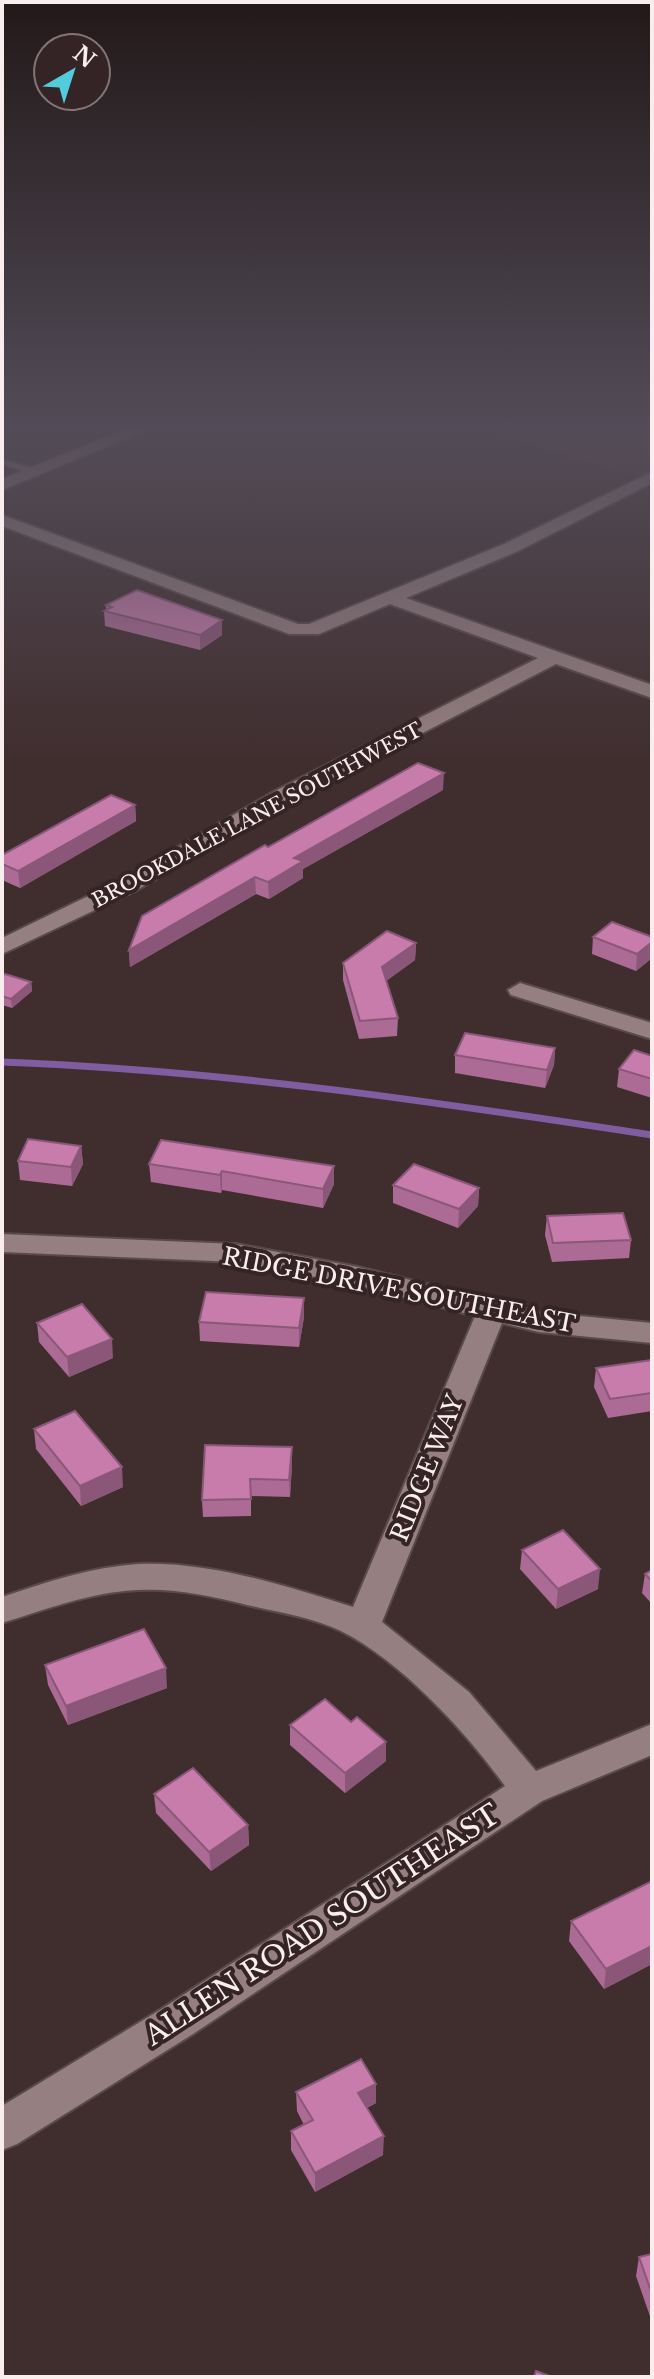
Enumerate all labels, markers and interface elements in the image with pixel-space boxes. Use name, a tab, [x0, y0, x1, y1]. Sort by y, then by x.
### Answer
north arrow	[32, 32, 112, 112]
text: N	[68, 40, 101, 74]
street label: BROOKDALE LANE SOUTHWEST	[88, 718, 426, 912]
street label: RIDGE DRIVE SOUTHEAST	[220, 1242, 578, 1338]
street label: RIDGE WAY	[384, 1390, 470, 1545]
street label: ALLEN ROAD SOUTHEAST	[137, 1797, 507, 2054]

